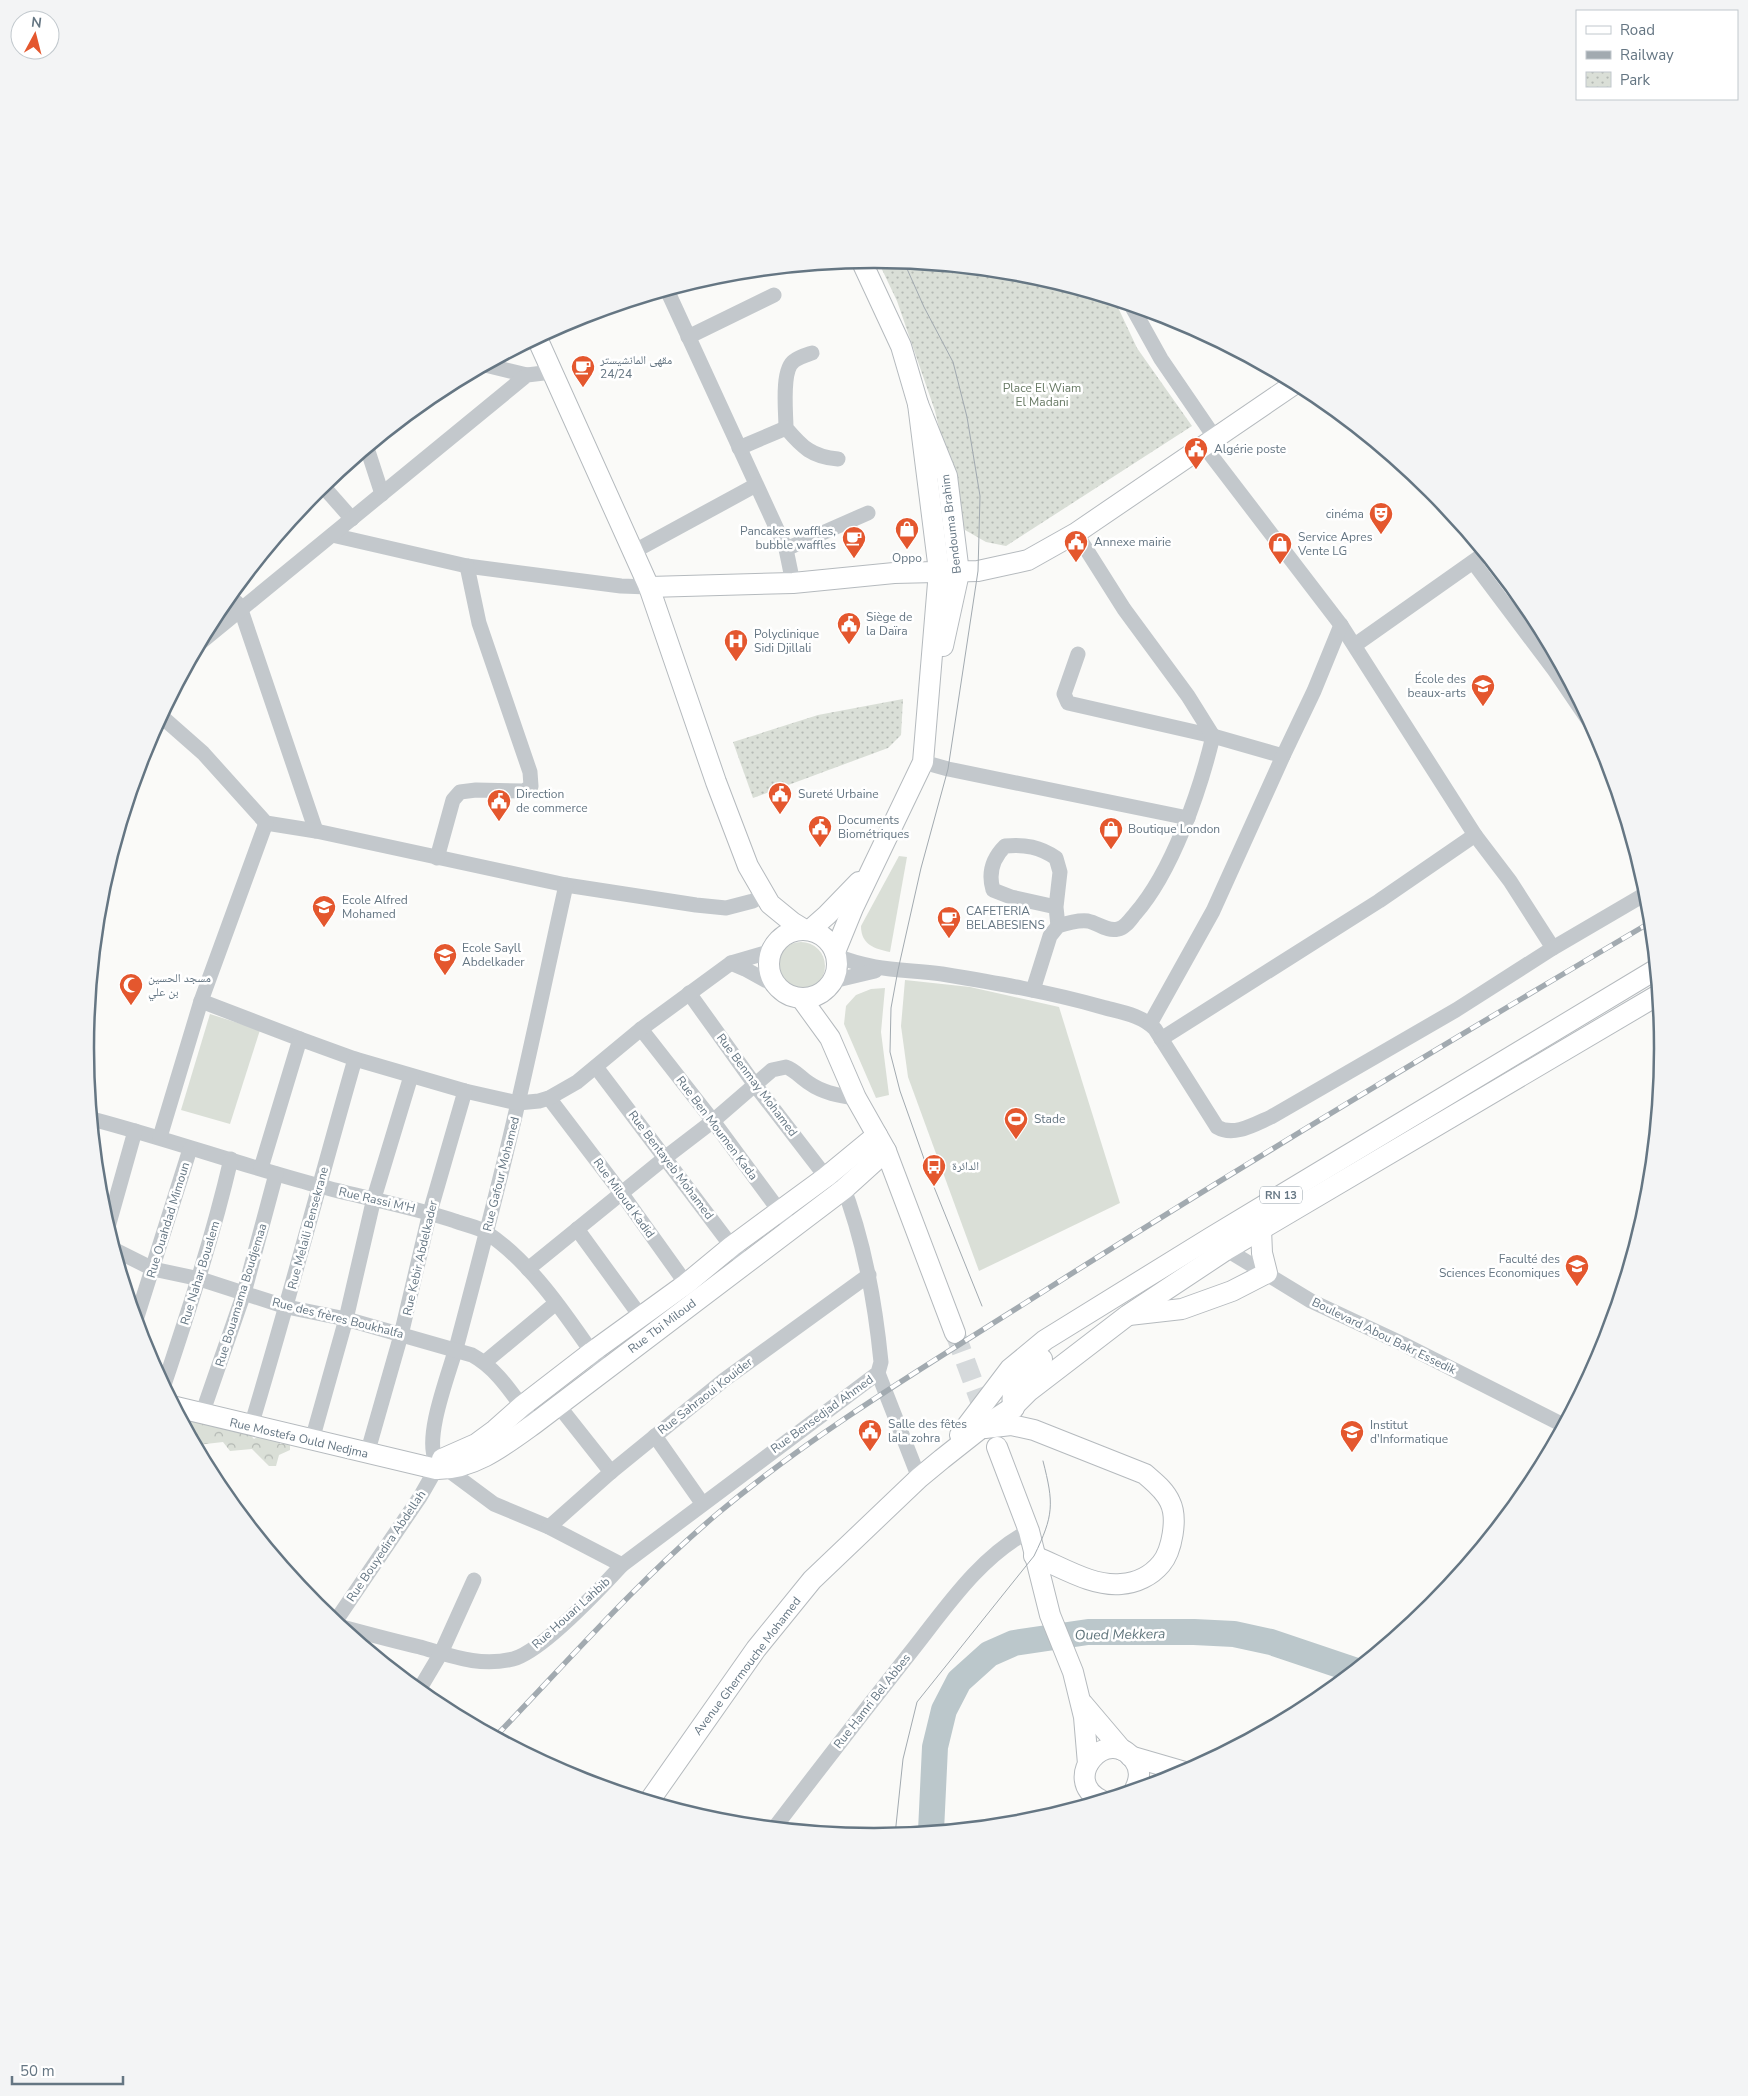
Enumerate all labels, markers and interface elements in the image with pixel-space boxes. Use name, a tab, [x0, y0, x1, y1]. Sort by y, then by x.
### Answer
north arrow	[10, 10, 60, 60]
legend	[1576, 10, 1738, 100]
text: N	[30, 13, 43, 33]
text: Road	[1620, 20, 1655, 40]
text: Railway	[1620, 45, 1674, 65]
text: Park	[1620, 70, 1650, 90]
place label: مقهى المانشيستر 24/24	[599, 352, 672, 382]
cafe icon: مقهى المانشيستر 24/24	[570, 354, 596, 388]
park label: Place El Wiam El Madani	[1003, 380, 1081, 410]
public building icon: Algérie poste	[1183, 436, 1209, 470]
place label: Algérie poste	[1214, 441, 1286, 457]
street label: Bendouma Brahim	[937, 473, 965, 575]
theatre icon: cinéma	[1368, 501, 1394, 535]
place label: cinéma	[1326, 506, 1364, 522]
shop icon: Oppo	[894, 516, 920, 550]
place label: Pancakes waffles, bubble waffles	[740, 523, 836, 553]
cafe icon: Pancakes waffles, bubble waffles	[841, 525, 867, 559]
public building icon: Annexe mairie	[1063, 529, 1089, 563]
place label: Service Apres Vente LG	[1297, 529, 1373, 559]
shop icon: Service Apres Vente LG	[1267, 531, 1293, 565]
place label: Annexe mairie	[1094, 534, 1171, 550]
place label: Oppo	[892, 550, 922, 566]
place label: Siège de la Daïra	[866, 609, 912, 639]
public building icon: Siège de la Daïra	[836, 611, 862, 645]
place label: Polyclinique Sidi Djillali	[754, 626, 819, 656]
hospital icon: Polyclinique Sidi Djillali	[723, 628, 749, 662]
place label: École des beaux-arts	[1408, 671, 1466, 701]
school or university icon: École des beaux-arts	[1470, 673, 1496, 707]
public building icon: Sureté Urbaine	[767, 781, 793, 815]
place label: Direction de commerce	[516, 786, 588, 816]
place label: Sureté Urbaine	[798, 786, 879, 802]
public building icon: Direction de commerce	[486, 788, 512, 822]
place label: Documents Biométriques	[838, 812, 910, 842]
public building icon: Documents Biométriques	[807, 814, 833, 848]
shop icon: Boutique London	[1098, 816, 1124, 850]
place label: Boutique London	[1128, 821, 1220, 837]
place label: Ecole Alfred Mohamed	[342, 892, 408, 922]
school or university icon: Ecole Alfred Mohamed	[311, 894, 337, 928]
place label: CAFETERIA BELABESIENS	[966, 903, 1045, 933]
cafe icon: CAFETERIA BELABESIENS	[936, 905, 962, 939]
place label: Ecole Sayll Abdelkader	[462, 940, 525, 970]
school or university icon: Ecole Sayll Abdelkader	[432, 942, 458, 976]
place label: مسجد الحسين بن علي	[148, 970, 211, 1002]
mosque icon: مسجد الحسين بن علي	[118, 972, 144, 1006]
street label: Rue Benmay Mohamed	[713, 1030, 801, 1140]
street label: Rue Ben Moumen Kada	[673, 1073, 761, 1183]
sports icon: Stade	[1003, 1106, 1029, 1140]
street label: Rue Bentayeb Mohamed	[625, 1107, 717, 1223]
place label: Stade	[1034, 1111, 1065, 1127]
street label: Rue Gafour Mohamed	[479, 1115, 523, 1233]
bus stop icon: الدائرة	[921, 1153, 947, 1187]
street label: Rue Miloud Kadid	[590, 1155, 658, 1241]
place label: الدائرة	[952, 1158, 979, 1174]
street label: Rue Ouahdad Mimoun	[143, 1160, 193, 1280]
street label: Rue Melaili Bensekrane	[284, 1165, 332, 1291]
street label: Rue Rassi M'H	[337, 1183, 417, 1217]
road number: RN 13	[1260, 1186, 1302, 1204]
street label: Rue Kebir Abdelkader	[399, 1198, 441, 1317]
street label: Rue Nahar Boualem	[177, 1219, 223, 1327]
street label: Rue Bouamama Boudjemaa	[212, 1221, 270, 1369]
place label: Faculté des Sciences Economiques	[1439, 1251, 1560, 1281]
school or university icon: Faculté des Sciences Economiques	[1564, 1253, 1590, 1287]
street label: Rue des frères Boukhalfa	[271, 1294, 405, 1342]
street label: Boulevard Abou Bakr Essedik	[1309, 1294, 1460, 1378]
street label: Rue Tbi Miloud	[625, 1295, 699, 1357]
street label: Rue Sahraoui Kouider	[654, 1354, 756, 1438]
street label: Rue Bensedjad Ahmed	[767, 1371, 877, 1457]
street label: Rue Mostefa Ould Nedjma	[228, 1414, 370, 1462]
place label: Salle des fêtes lala zohra	[888, 1416, 967, 1446]
place label: Institut d'Informatique	[1370, 1417, 1448, 1447]
public building icon: Salle des fêtes lala zohra	[857, 1418, 883, 1452]
school or university icon: Institut d'Informatique	[1339, 1419, 1365, 1453]
street label: Rue Bouyedira Abdellah	[343, 1487, 429, 1605]
street label: Rue Houari Lahbib	[529, 1574, 613, 1652]
street label: Avenue Ghermouche Mohamed	[690, 1594, 804, 1738]
water label: Oued Mekkera	[1074, 1624, 1166, 1645]
street label: Rue Hamri Bel Abbes	[830, 1650, 914, 1752]
scale bar	[12, 2054, 124, 2086]
text: 50 m	[20, 2061, 55, 2081]

